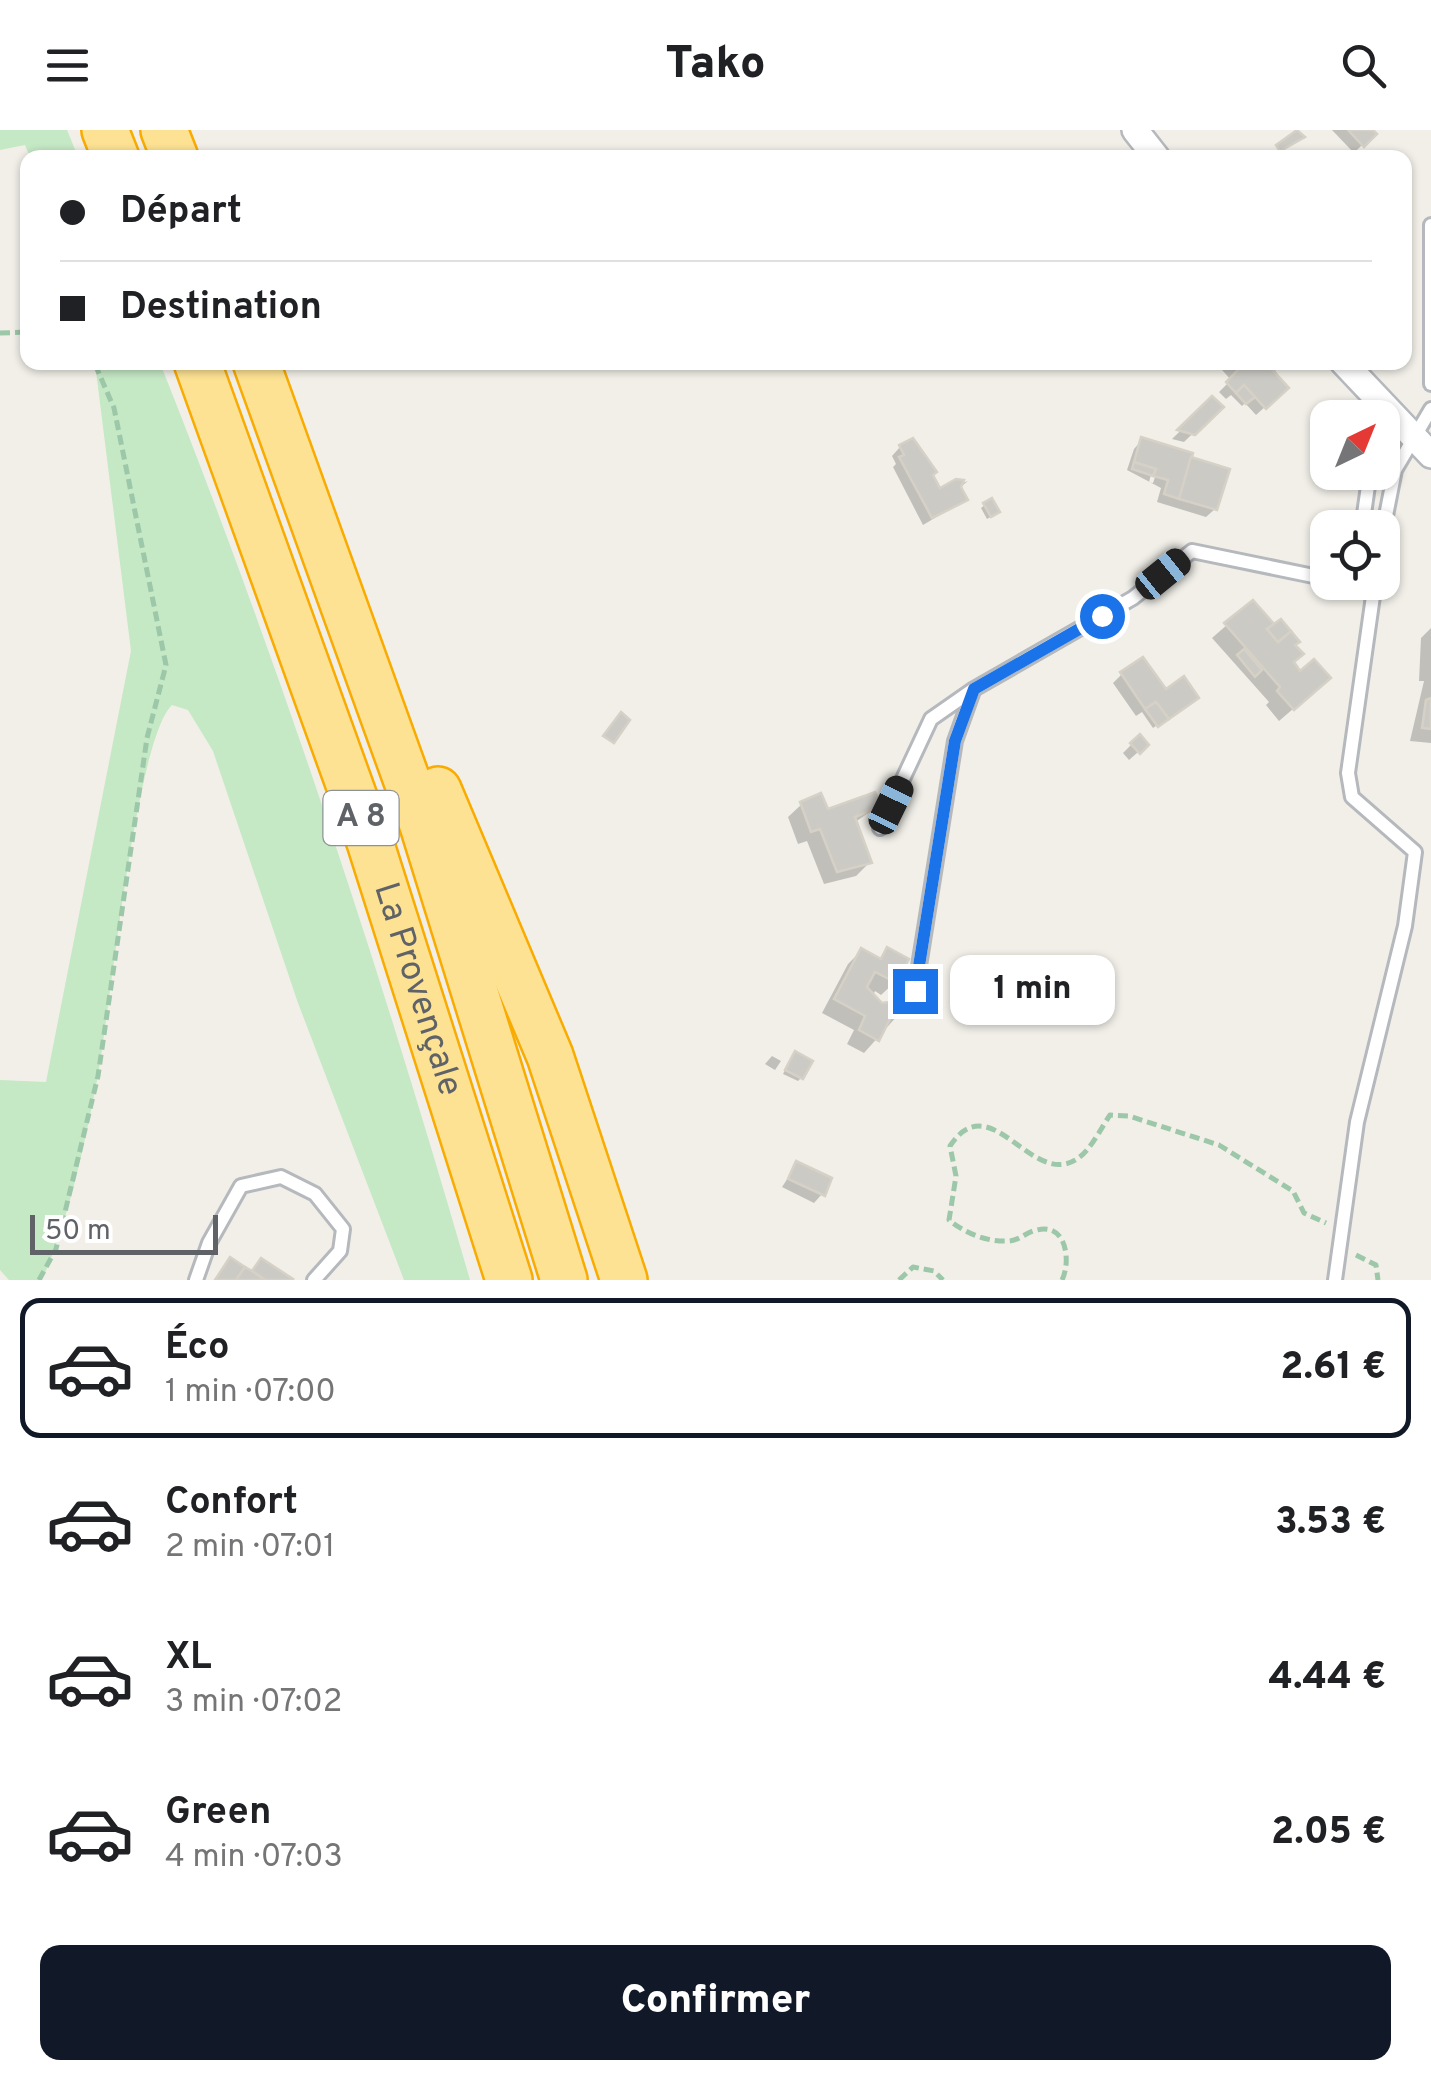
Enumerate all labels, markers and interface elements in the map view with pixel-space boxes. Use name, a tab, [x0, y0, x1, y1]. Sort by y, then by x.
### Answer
text: Tako	[665, 37, 766, 94]
icon: menu	[40, 38, 95, 93]
icon: search	[1336, 38, 1391, 93]
text: Départ	[120, 188, 242, 237]
text: Destination	[120, 284, 322, 333]
north arrow	[1310, 400, 1400, 490]
map controls	[1310, 400, 1400, 600]
button: locate	[1310, 510, 1400, 600]
car	[1130, 543, 1196, 605]
route start	[1080, 594, 1125, 639]
car	[864, 771, 918, 839]
road number: A 8	[324, 791, 398, 845]
street label: La Provençale	[362, 877, 471, 1102]
callout: 1 min	[950, 956, 1115, 1026]
route end	[893, 969, 938, 1014]
text: 1 min	[993, 970, 1072, 1010]
scale bar	[30, 1210, 218, 1254]
text: 50 m	[45, 1214, 111, 1250]
icon: car	[45, 1323, 135, 1413]
text: Éco	[165, 1324, 229, 1373]
text: 2.61 €	[1280, 1344, 1386, 1393]
text: 1 min · 07:00	[165, 1373, 336, 1413]
icon: car	[45, 1478, 135, 1568]
text: Confort	[165, 1479, 298, 1528]
text: 3.53 €	[1275, 1499, 1386, 1548]
text: 2 min · 07:01	[165, 1528, 335, 1568]
icon: car	[45, 1633, 135, 1723]
text: XL	[165, 1634, 212, 1683]
text: 4.44 €	[1268, 1654, 1386, 1703]
text: 3 min · 07:02	[165, 1683, 342, 1723]
icon: car	[45, 1788, 135, 1878]
text: Green	[165, 1789, 271, 1838]
text: 2.05 €	[1271, 1809, 1386, 1858]
text: 4 min · 07:03	[165, 1838, 343, 1878]
button: Confirmer	[40, 1945, 1391, 2060]

